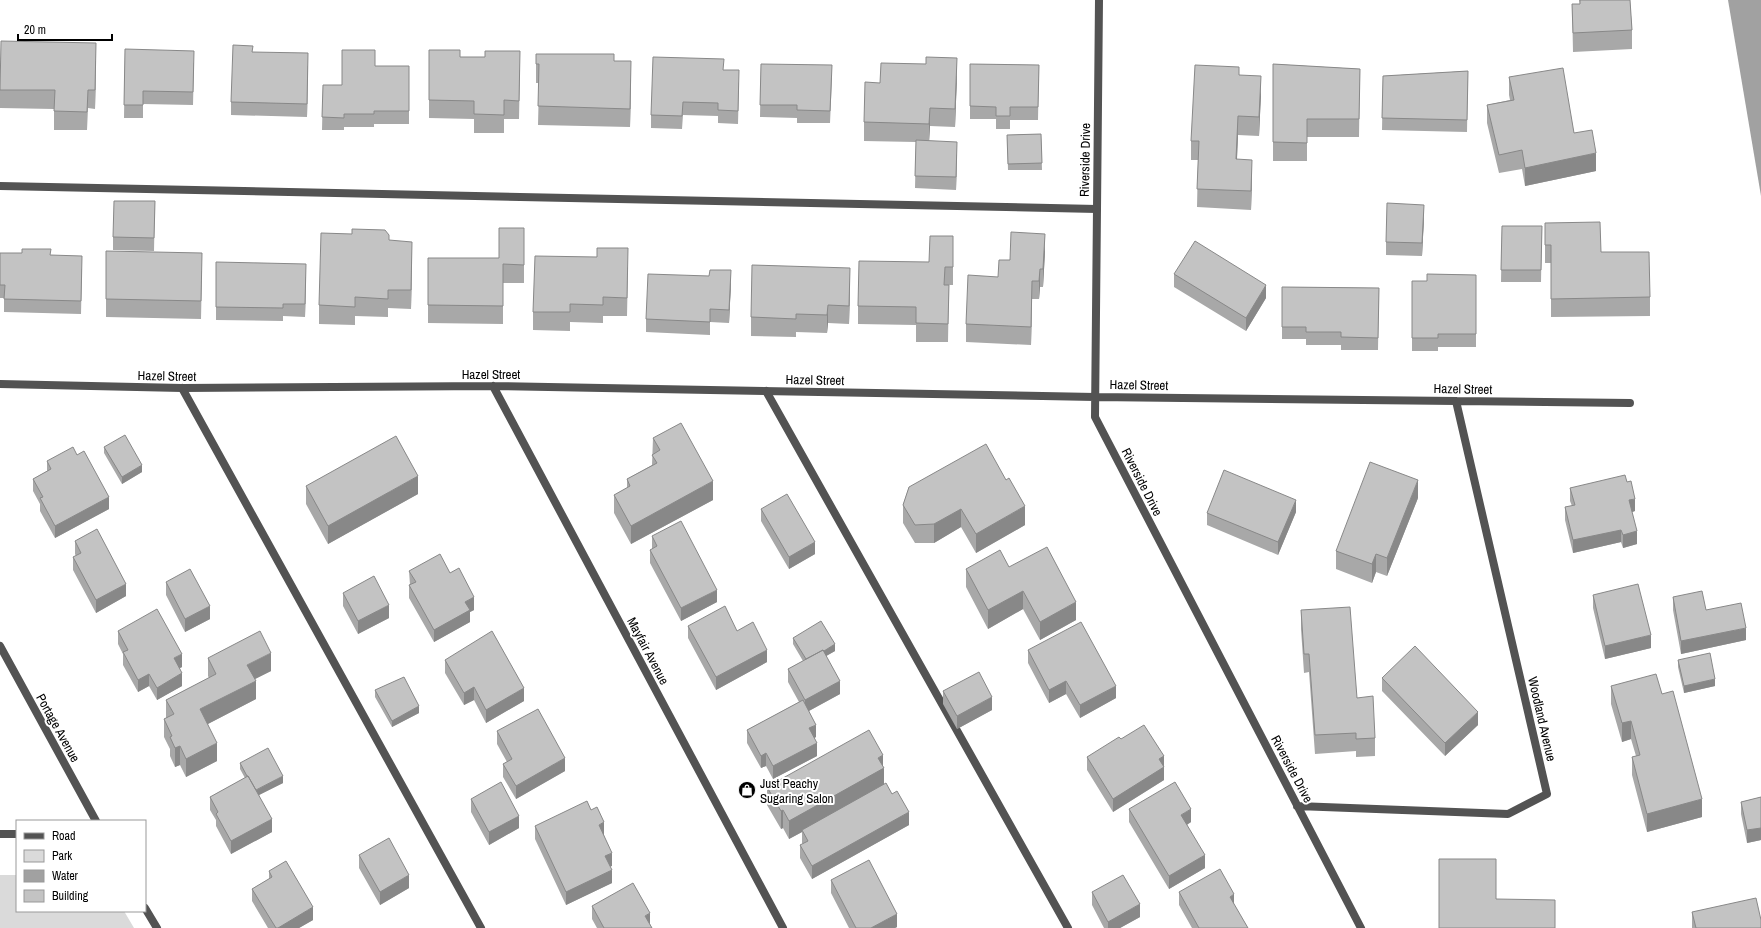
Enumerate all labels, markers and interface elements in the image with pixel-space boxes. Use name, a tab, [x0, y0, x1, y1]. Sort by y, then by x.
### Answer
scale bar	[18, 16, 112, 42]
text: 20 m	[24, 22, 46, 38]
street label: Riverside Drive	[1076, 123, 1094, 197]
street label: Hazel Street	[462, 366, 520, 383]
street label: Hazel Street	[138, 367, 197, 385]
street label: Hazel Street	[786, 371, 845, 389]
street label: Hazel Street	[1110, 376, 1169, 394]
street label: Hazel Street	[1434, 380, 1493, 398]
street label: Riverside Drive	[1118, 445, 1166, 519]
street label: Mayfair Avenue	[623, 614, 673, 688]
street label: Woodland Avenue	[1524, 675, 1560, 763]
street label: Portage Avenue	[32, 691, 84, 765]
street label: Riverside Drive	[1267, 732, 1317, 806]
place label: Just Peachy Sugaring Salon	[760, 775, 834, 807]
shop icon: Just Peachy Sugaring Salon	[737, 780, 757, 800]
legend	[16, 820, 146, 912]
text: Road	[52, 828, 76, 844]
text: Park	[52, 848, 72, 864]
text: Water	[52, 868, 79, 884]
text: Building	[52, 888, 89, 904]

